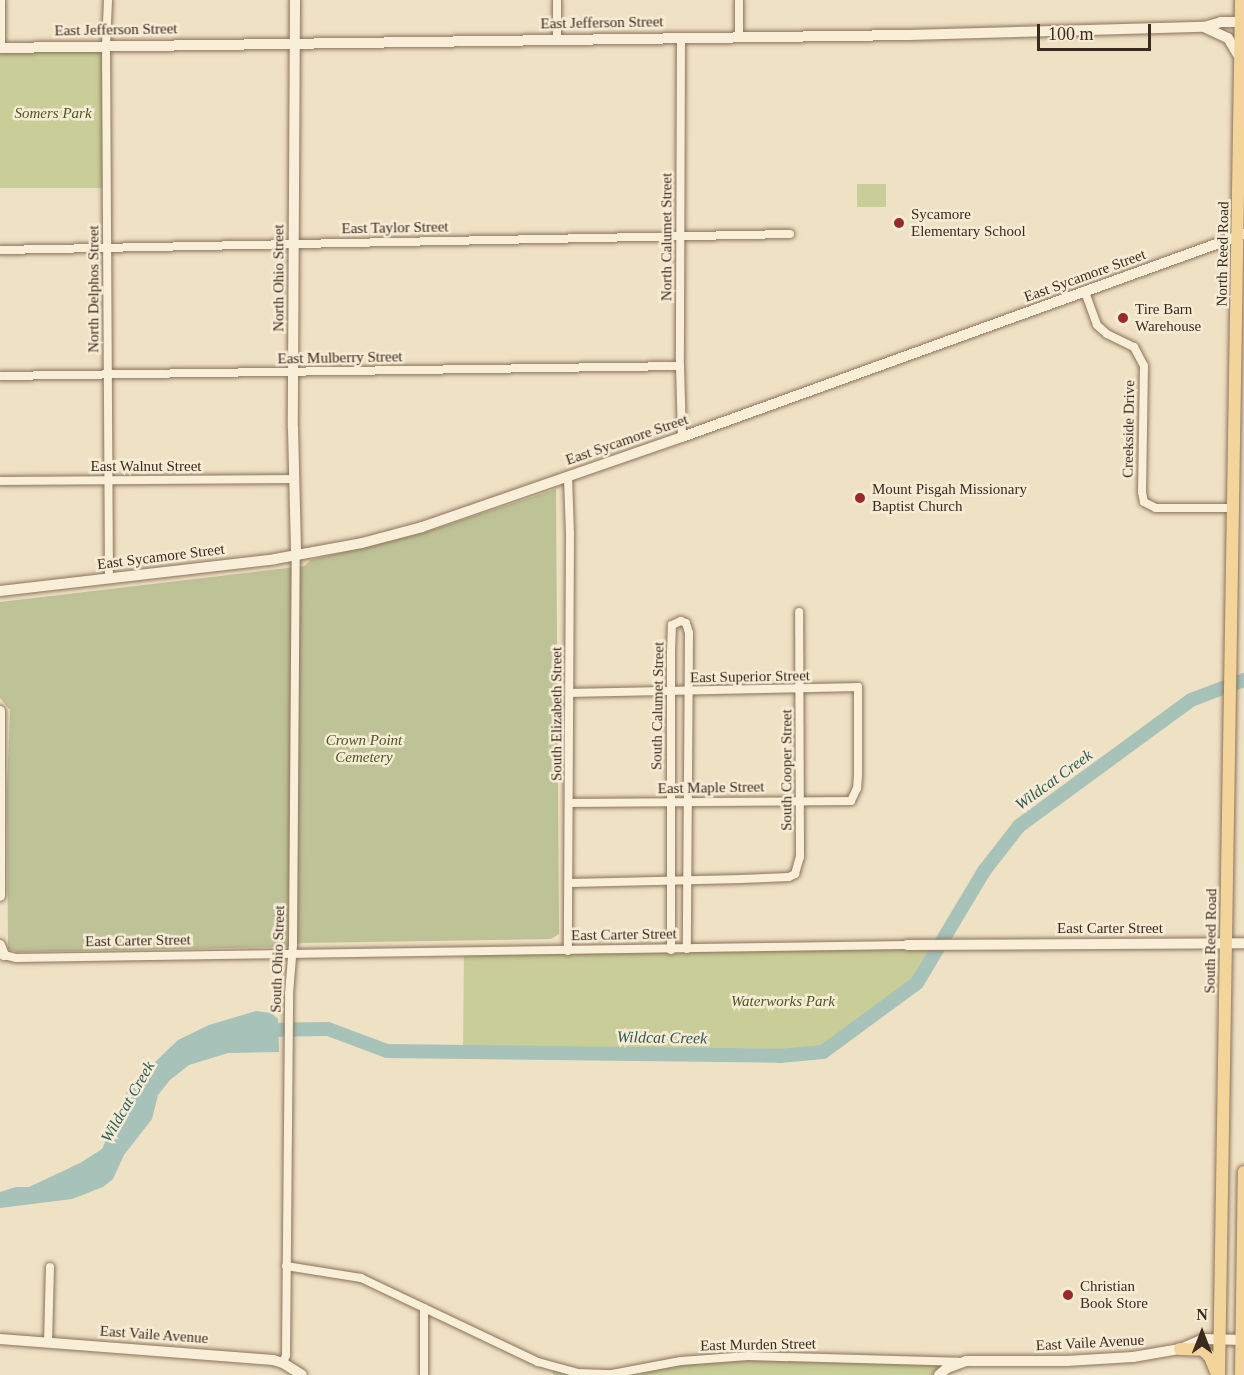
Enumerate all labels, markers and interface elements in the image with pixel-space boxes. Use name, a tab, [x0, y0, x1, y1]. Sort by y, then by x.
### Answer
scale bar	[1040, 12, 1154, 50]
street label: East Jefferson Street	[540, 13, 664, 33]
street label: East Jefferson Street	[54, 20, 178, 40]
text: 100 m	[1048, 24, 1094, 44]
park label: Somers Park	[14, 105, 92, 123]
street label: North Calumet Street	[658, 173, 676, 301]
street label: North Reed Road	[1213, 201, 1233, 307]
place label: Sycamore Elementary School	[911, 205, 1026, 240]
marker: Sycamore Elementary School	[892, 216, 906, 230]
street label: East Taylor Street	[341, 218, 449, 238]
street label: North Ohio Street	[270, 224, 288, 332]
street label: North Delphos Street	[85, 225, 103, 353]
street label: East Sycamore Street	[1022, 246, 1148, 306]
place label: Tire Barn Warehouse	[1135, 300, 1201, 335]
marker: Tire Barn Warehouse	[1116, 311, 1130, 325]
street label: East Mulberry Street	[277, 348, 403, 368]
street label: Creekside Drive	[1119, 380, 1139, 478]
street label: East Sycamore Street	[563, 411, 691, 469]
street label: East Walnut Street	[90, 458, 202, 476]
place label: Mount Pisgah Missionary Baptist Church	[872, 480, 1027, 515]
marker: Mount Pisgah Missionary Baptist Church	[853, 491, 867, 505]
street label: East Sycamore Street	[96, 540, 226, 574]
street label: South Calumet Street	[648, 642, 668, 770]
street label: South Elizabeth Street	[548, 647, 566, 781]
street label: East Superior Street	[690, 667, 810, 687]
street label: South Cooper Street	[778, 709, 796, 831]
park label: Crown Point Cemetery	[326, 731, 402, 766]
water label: Wildcat Creek	[1012, 746, 1096, 814]
street label: East Maple Street	[658, 778, 764, 798]
street label: South Reed Road	[1201, 888, 1221, 994]
street label: South Ohio Street	[267, 905, 289, 1013]
street label: East Carter Street	[1057, 920, 1163, 938]
street label: East Carter Street	[571, 925, 677, 945]
street label: East Carter Street	[85, 931, 191, 951]
park label: Waterworks Park	[731, 993, 835, 1011]
water label: Wildcat Creek	[617, 1028, 707, 1048]
water label: Wildcat Creek	[97, 1058, 159, 1146]
place label: Christian Book Store	[1080, 1277, 1148, 1312]
marker: Christian Book Store	[1061, 1288, 1075, 1302]
north arrow	[1172, 1303, 1232, 1363]
text: N	[1196, 1306, 1208, 1323]
street label: East Vaile Avenue	[99, 1322, 209, 1348]
street label: East Vaile Avenue	[1035, 1331, 1145, 1355]
street label: East Murden Street	[700, 1335, 816, 1355]

